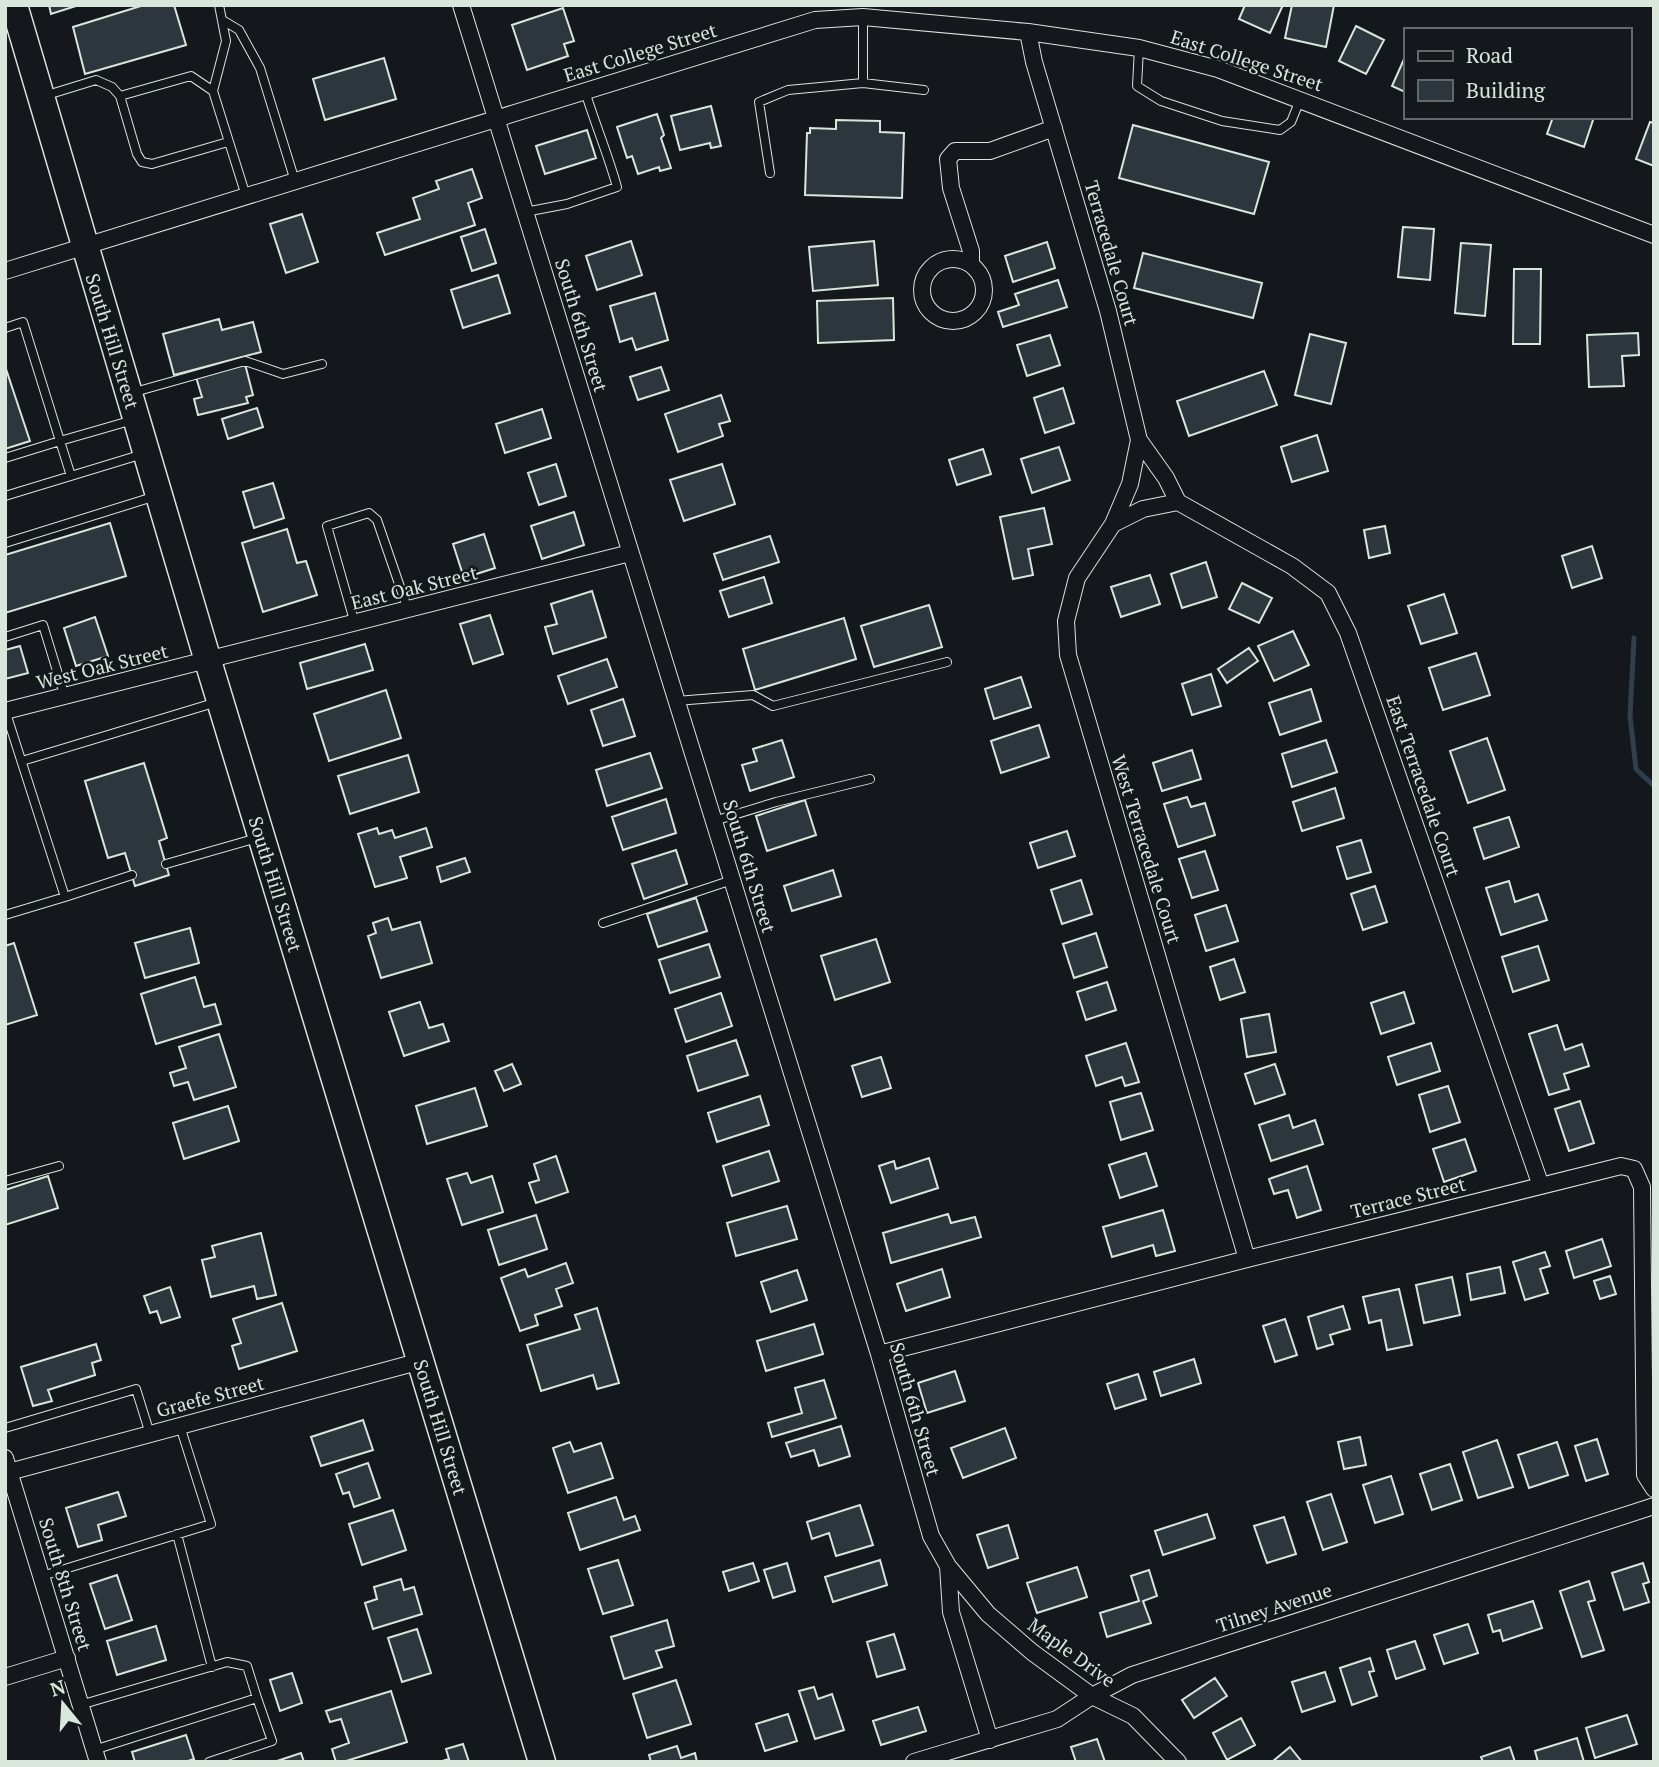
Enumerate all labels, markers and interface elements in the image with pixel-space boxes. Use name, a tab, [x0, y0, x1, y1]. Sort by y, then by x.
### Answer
street label: East College Street	[560, 17, 720, 87]
street label: East College Street	[1168, 24, 1326, 96]
legend	[1404, 28, 1631, 119]
text: Road	[1466, 41, 1513, 69]
text: Building	[1466, 76, 1546, 104]
street label: Terracedale Court	[1079, 177, 1145, 329]
street label: South 6th Street	[550, 255, 614, 395]
street label: South Hill Street	[80, 270, 146, 412]
street label: East Oak Street	[348, 559, 480, 615]
street label: West Oak Street	[34, 638, 170, 694]
street label: East Terracedale Court	[1381, 692, 1467, 880]
street label: West Terracedale Court	[1106, 752, 1188, 946]
street label: South 6th Street	[718, 796, 782, 936]
street label: South Hill Street	[243, 813, 309, 955]
street label: Terrace Street	[1348, 1171, 1468, 1223]
street label: South 6th Street	[885, 1339, 947, 1479]
street label: South Hill Street	[408, 1356, 474, 1498]
street label: Graefe Street	[153, 1370, 267, 1422]
street label: South 8th Street	[34, 1514, 98, 1654]
street label: Tilney Avenue	[1213, 1577, 1335, 1637]
street label: Maple Drive	[1023, 1612, 1121, 1692]
north arrow	[28, 1669, 98, 1739]
text: N	[47, 1673, 69, 1701]

